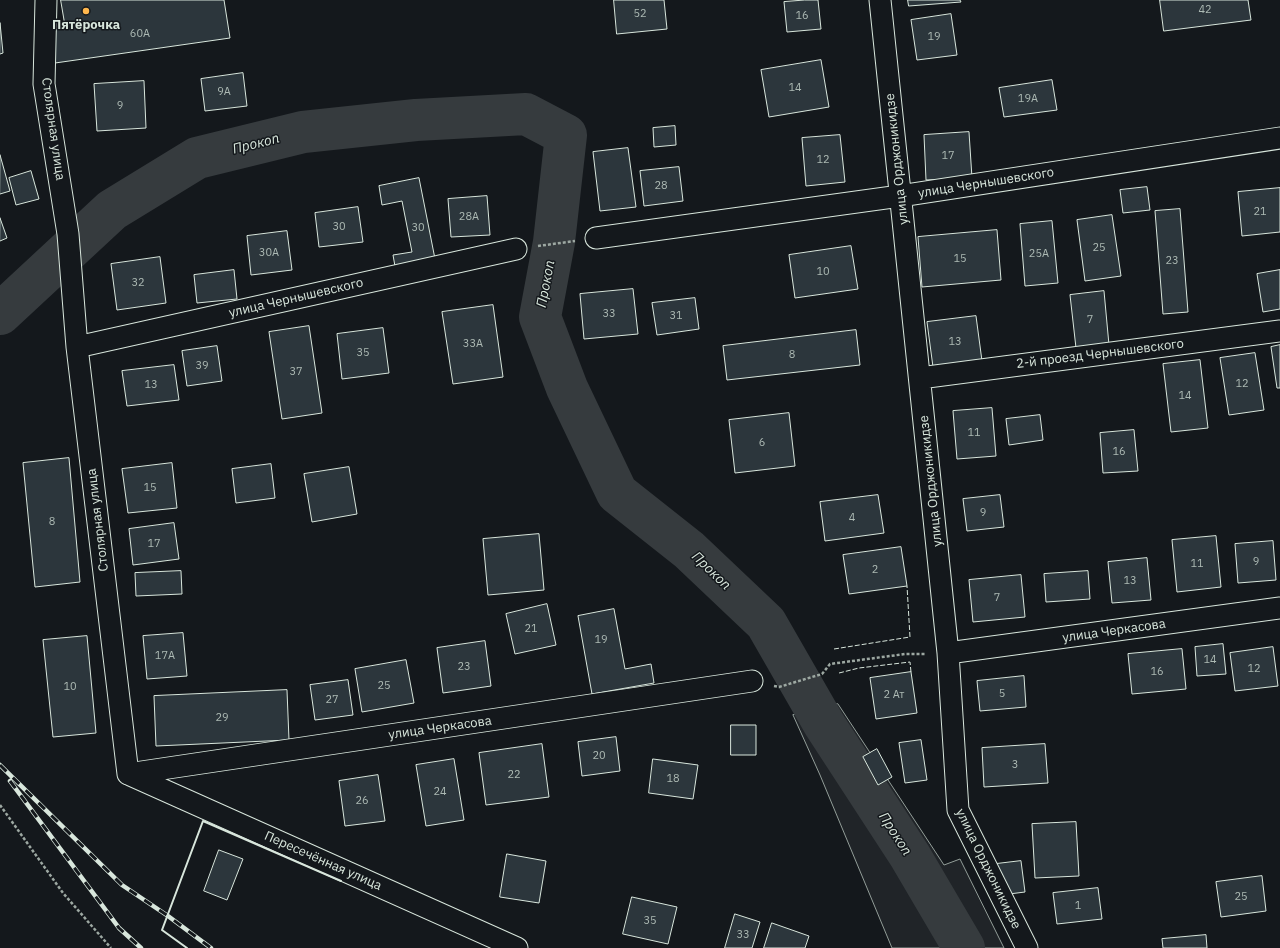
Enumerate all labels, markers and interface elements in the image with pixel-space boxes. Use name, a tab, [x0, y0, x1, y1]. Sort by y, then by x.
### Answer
house number: 42	[1198, 3, 1212, 17]
marker: Пятёрочка	[81, 6, 91, 16]
house number: 52	[633, 7, 647, 21]
house number: 16	[795, 9, 809, 23]
place label: Пятёрочка	[52, 17, 120, 33]
house number: 60А	[130, 27, 150, 41]
house number: 19	[927, 30, 941, 44]
street label: Столярная улица	[38, 77, 68, 181]
house number: 14	[788, 81, 802, 95]
house number: 9А	[217, 85, 231, 99]
street label: улица Орджоникидзе	[882, 92, 912, 226]
house number: 19А	[1018, 92, 1038, 106]
house number: 9	[117, 99, 123, 113]
water label: Прокоп	[231, 130, 281, 158]
house number: 17	[941, 149, 955, 163]
house number: 12	[816, 153, 830, 167]
street label: улица Чернышевского	[917, 165, 1055, 201]
house number: 28	[654, 179, 668, 193]
house number: 21	[1253, 205, 1267, 219]
house number: 28А	[459, 210, 479, 224]
house number: 30	[332, 220, 346, 234]
house number: 30	[411, 221, 425, 235]
house number: 25	[1092, 241, 1106, 255]
house number: 30А	[259, 246, 279, 260]
house number: 25А	[1029, 247, 1049, 261]
house number: 15	[953, 252, 967, 266]
house number: 23	[1165, 254, 1179, 268]
water label: Прокоп	[533, 259, 559, 309]
house number: 10	[816, 265, 830, 279]
street label: улица Чернышевского	[227, 275, 365, 321]
house number: 32	[131, 276, 145, 290]
house number: 33	[602, 307, 616, 321]
house number: 31	[669, 309, 683, 323]
house number: 7	[1087, 313, 1093, 327]
house number: 13	[948, 335, 962, 349]
street label: 2-й проезд Чернышевского	[1015, 336, 1185, 372]
house number: 33А	[463, 337, 483, 351]
house number: 35	[356, 346, 370, 360]
house number: 8	[789, 348, 795, 362]
house number: 39	[195, 359, 209, 373]
house number: 37	[289, 365, 303, 379]
house number: 12	[1235, 377, 1249, 391]
house number: 13	[144, 378, 158, 392]
house number: 14	[1178, 389, 1192, 403]
street label: улица Орджоникидзе	[916, 414, 946, 548]
house number: 11	[967, 426, 981, 440]
house number: 6	[759, 436, 765, 450]
house number: 16	[1112, 445, 1126, 459]
street label: Столярная улица	[84, 468, 112, 572]
house number: 15	[143, 481, 157, 495]
house number: 9	[980, 506, 986, 520]
house number: 4	[849, 511, 855, 525]
house number: 8	[49, 515, 55, 529]
house number: 17	[147, 537, 161, 551]
water label: Прокоп	[688, 548, 734, 594]
house number: 9	[1253, 555, 1259, 569]
house number: 11	[1190, 557, 1204, 571]
house number: 2	[872, 563, 878, 577]
house number: 13	[1123, 574, 1137, 588]
house number: 7	[994, 591, 1000, 605]
street label: улица Черкасова	[1061, 616, 1167, 646]
house number: 21	[524, 622, 538, 636]
house number: 19	[594, 633, 608, 647]
house number: 17А	[155, 649, 175, 663]
house number: 14	[1203, 653, 1217, 667]
house number: 23	[457, 660, 471, 674]
house number: 12	[1247, 662, 1261, 676]
house number: 16	[1150, 665, 1164, 679]
house number: 25	[377, 679, 391, 693]
house number: 10	[63, 680, 77, 694]
house number: 5	[999, 687, 1005, 701]
house number: 2 Ат	[884, 688, 904, 702]
house number: 27	[325, 693, 339, 707]
house number: 29	[215, 711, 229, 725]
street label: улица Черкасова	[387, 713, 493, 743]
house number: 20	[592, 749, 606, 763]
house number: 3	[1012, 758, 1018, 772]
house number: 22	[507, 768, 521, 782]
house number: 18	[666, 772, 680, 786]
house number: 24	[433, 785, 447, 799]
house number: 26	[355, 794, 369, 808]
street label: улица Орджоникидзе	[952, 806, 1024, 932]
water label: Прокоп	[875, 809, 915, 859]
street label: Пересечённая улица	[262, 828, 384, 894]
house number: 25	[1234, 890, 1248, 904]
house number: 1	[1075, 899, 1081, 913]
house number: 35	[643, 914, 657, 928]
house number: 33	[736, 928, 750, 942]

